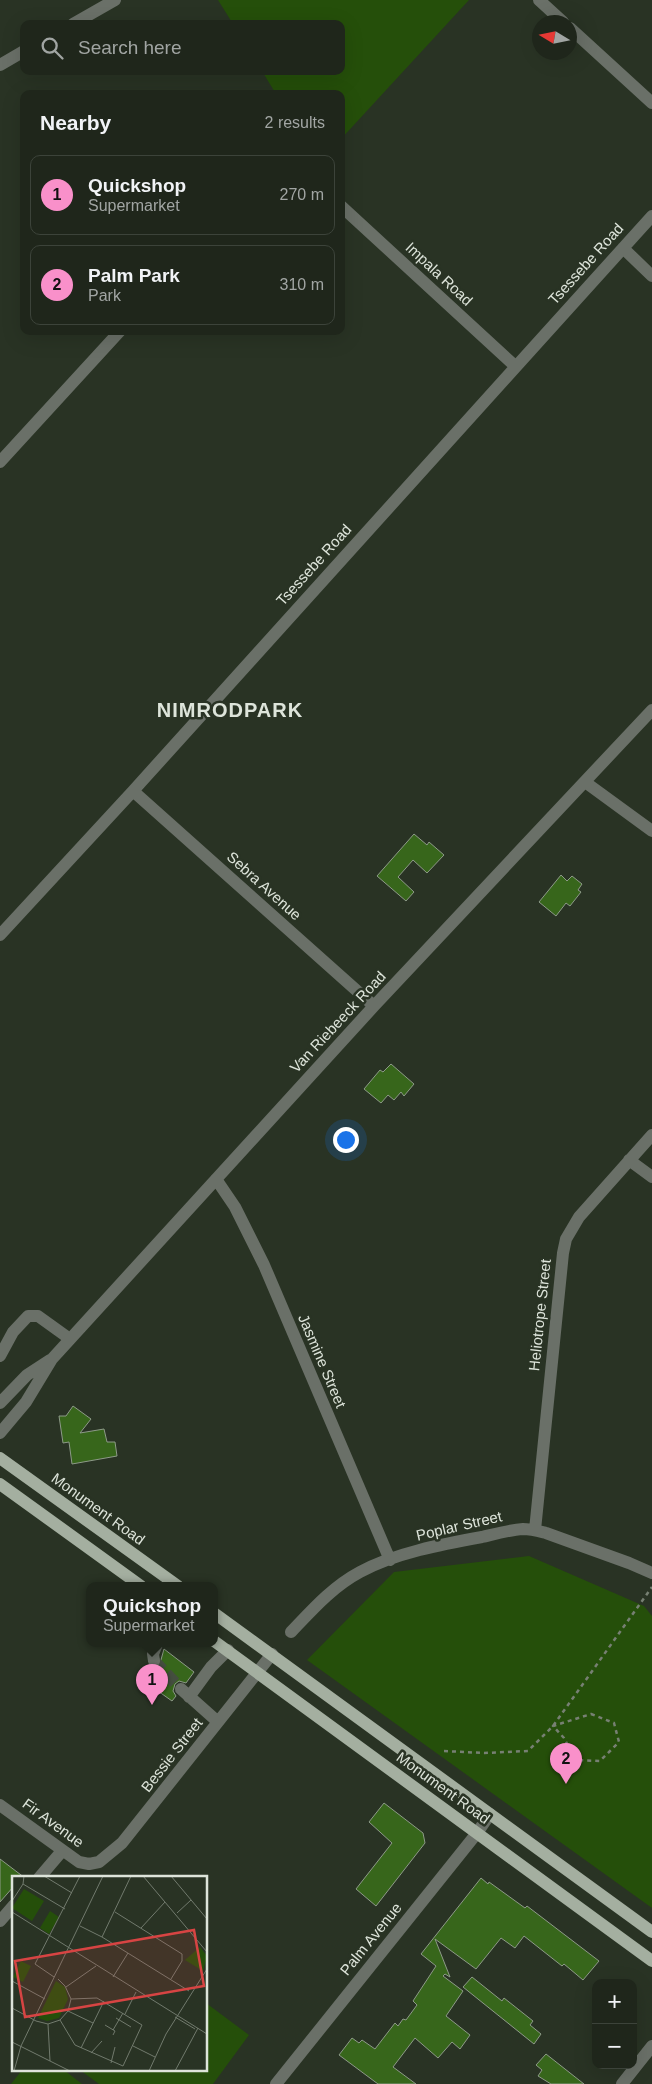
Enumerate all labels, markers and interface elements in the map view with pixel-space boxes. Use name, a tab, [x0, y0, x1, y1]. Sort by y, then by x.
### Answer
north arrow	[532, 15, 577, 60]
search box	[20, 20, 345, 75]
icon: search	[38, 34, 66, 62]
text: Search here	[78, 37, 182, 58]
text: Nearby	[40, 111, 111, 134]
text: 2 results	[265, 114, 325, 131]
text: Quickshop	[88, 175, 186, 196]
text: 1	[53, 186, 61, 203]
text: 270 m	[280, 186, 324, 203]
text: Supermarket	[88, 197, 180, 214]
street label: Tsessebe Road	[545, 220, 627, 308]
street label: Impala Road	[402, 238, 476, 309]
text: Palm Park	[88, 265, 180, 286]
text: 2	[53, 276, 61, 293]
text: 310 m	[280, 276, 324, 293]
text: Park	[88, 287, 121, 304]
street label: Tsessebe Road	[273, 521, 355, 609]
district label: NIMRODPARK	[157, 699, 303, 721]
street label: Sebra Avenue	[224, 848, 305, 923]
street label: Van Riebeeck Road	[286, 967, 389, 1076]
your location	[333, 1127, 359, 1153]
street label: Heliotrope Street	[525, 1257, 554, 1372]
street label: Jasmine Street	[295, 1311, 350, 1411]
street label: Monument Road	[48, 1469, 148, 1548]
street label: Poplar Street	[414, 1507, 504, 1544]
popup	[86, 1582, 218, 1647]
text: Quickshop	[103, 1595, 201, 1616]
text: Supermarket	[103, 1617, 195, 1634]
pin: 1	[136, 1664, 168, 1705]
street label: Bessie Street	[137, 1714, 206, 1795]
pin: 2	[550, 1743, 582, 1784]
street label: Monument Road	[393, 1748, 493, 1827]
street label: Fir Avenue	[19, 1795, 87, 1850]
inset map	[12, 1876, 208, 2072]
street label: Palm Avenue	[336, 1899, 405, 1978]
map controls	[592, 1979, 637, 2069]
button: +	[592, 1979, 637, 2024]
button: −	[592, 2024, 637, 2069]

